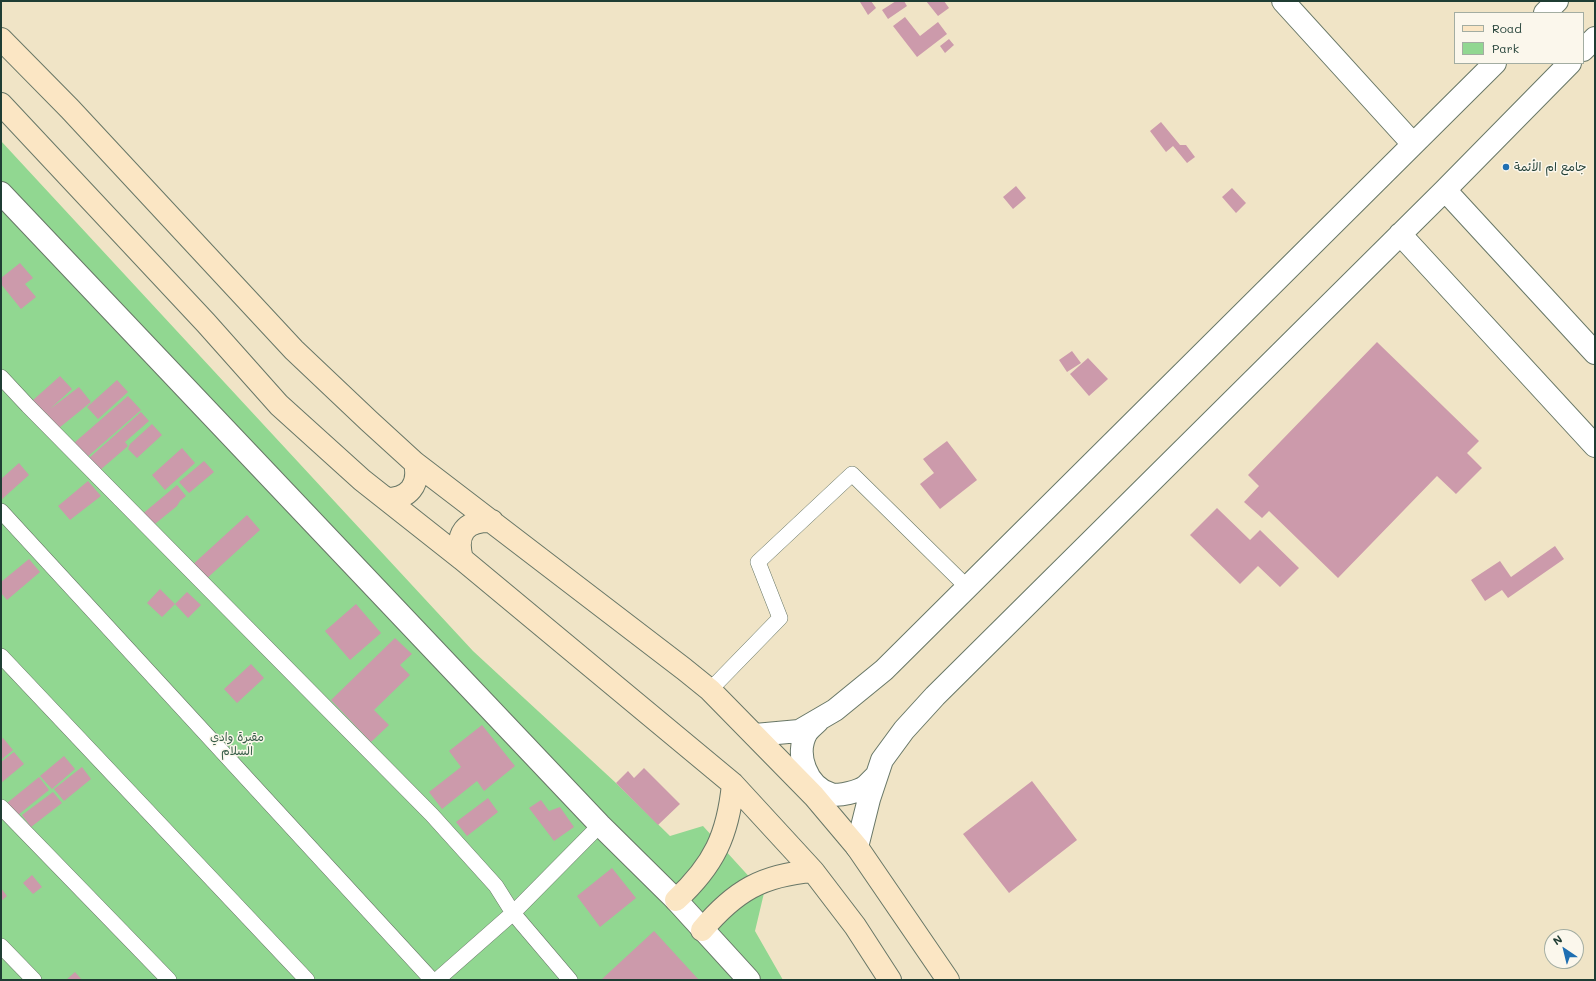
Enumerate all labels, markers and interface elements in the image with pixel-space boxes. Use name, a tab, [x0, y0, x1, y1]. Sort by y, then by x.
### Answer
legend	[1454, 12, 1584, 64]
text: Road	[1492, 20, 1522, 36]
text: Park	[1492, 40, 1519, 56]
place label: جامع ام الأئمة	[1514, 160, 1586, 174]
marker: جامع ام الأئمة	[1501, 162, 1511, 172]
park label: مقبرة وادي السلام	[210, 730, 264, 758]
north arrow	[1544, 929, 1584, 969]
text: N	[1550, 931, 1565, 948]

